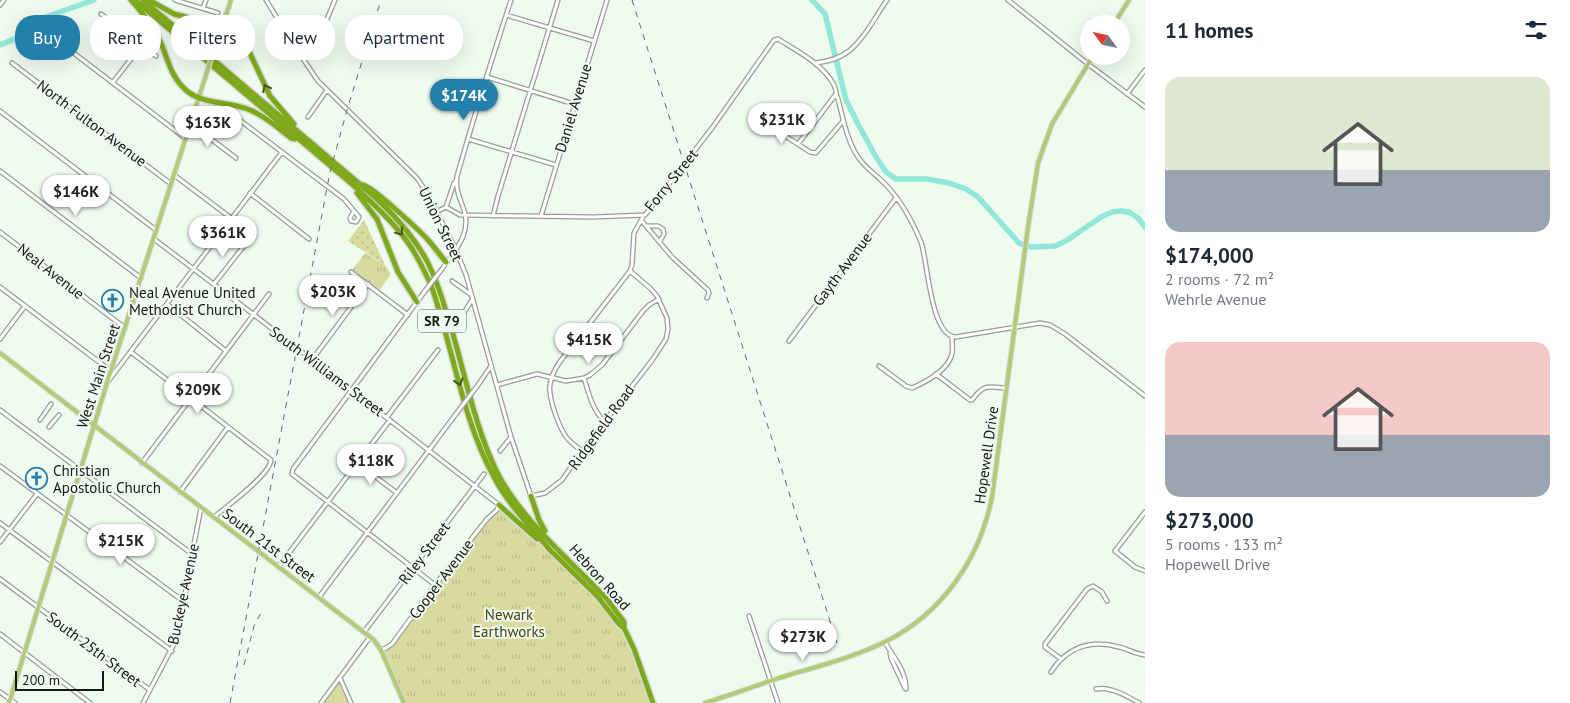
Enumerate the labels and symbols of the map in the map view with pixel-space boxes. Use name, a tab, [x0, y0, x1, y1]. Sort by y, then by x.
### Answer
north arrow	[1080, 15, 1130, 65]
street label: Daniel Avenue	[550, 61, 596, 155]
street label: North Fulton Avenue	[33, 75, 151, 171]
pin: $174K	[429, 78, 499, 121]
one-way arrow	[262, 84, 272, 93]
pin: $231K	[747, 102, 817, 145]
pin: $163K	[173, 106, 243, 148]
street label: Forry Street	[640, 145, 702, 215]
pin: $146K	[41, 174, 111, 217]
street label: Union Street	[415, 184, 467, 264]
pin: $361K	[188, 216, 258, 258]
one-way arrow	[395, 227, 404, 236]
street label: Gayth Avenue	[808, 228, 876, 310]
street label: Neal Avenue	[14, 239, 88, 303]
pin: $203K	[298, 274, 368, 317]
place label: Neal Avenue United Methodist Church	[129, 283, 256, 319]
church icon: Neal Avenue United Methodist Church	[101, 289, 125, 313]
road number: SR 79	[418, 310, 466, 332]
street label: West Main Street	[72, 321, 124, 431]
street label: South Williams Street	[266, 322, 388, 420]
pin: $415K	[554, 322, 624, 365]
pin: $209K	[163, 372, 233, 415]
one-way arrow	[454, 378, 464, 386]
street label: Ridgefield Road	[564, 381, 638, 473]
street label: Hopewell Drive	[970, 405, 1002, 505]
pin: $118K	[336, 444, 406, 486]
place label: Christian Apostolic Church	[53, 461, 161, 497]
church icon: Christian Apostolic Church	[25, 467, 49, 491]
street label: South 21st Street	[219, 504, 319, 586]
street label: Riley Street	[394, 518, 454, 588]
pin: $215K	[86, 524, 156, 566]
street label: Cooper Avenue	[405, 535, 477, 623]
street label: Hebron Road	[565, 540, 635, 614]
street label: Buckeye Avenue	[163, 542, 203, 646]
park label: Newark Earthworks	[473, 605, 545, 641]
street label: South 25th Street	[43, 607, 145, 691]
pin: $273K	[768, 620, 838, 662]
scale bar	[15, 668, 104, 691]

